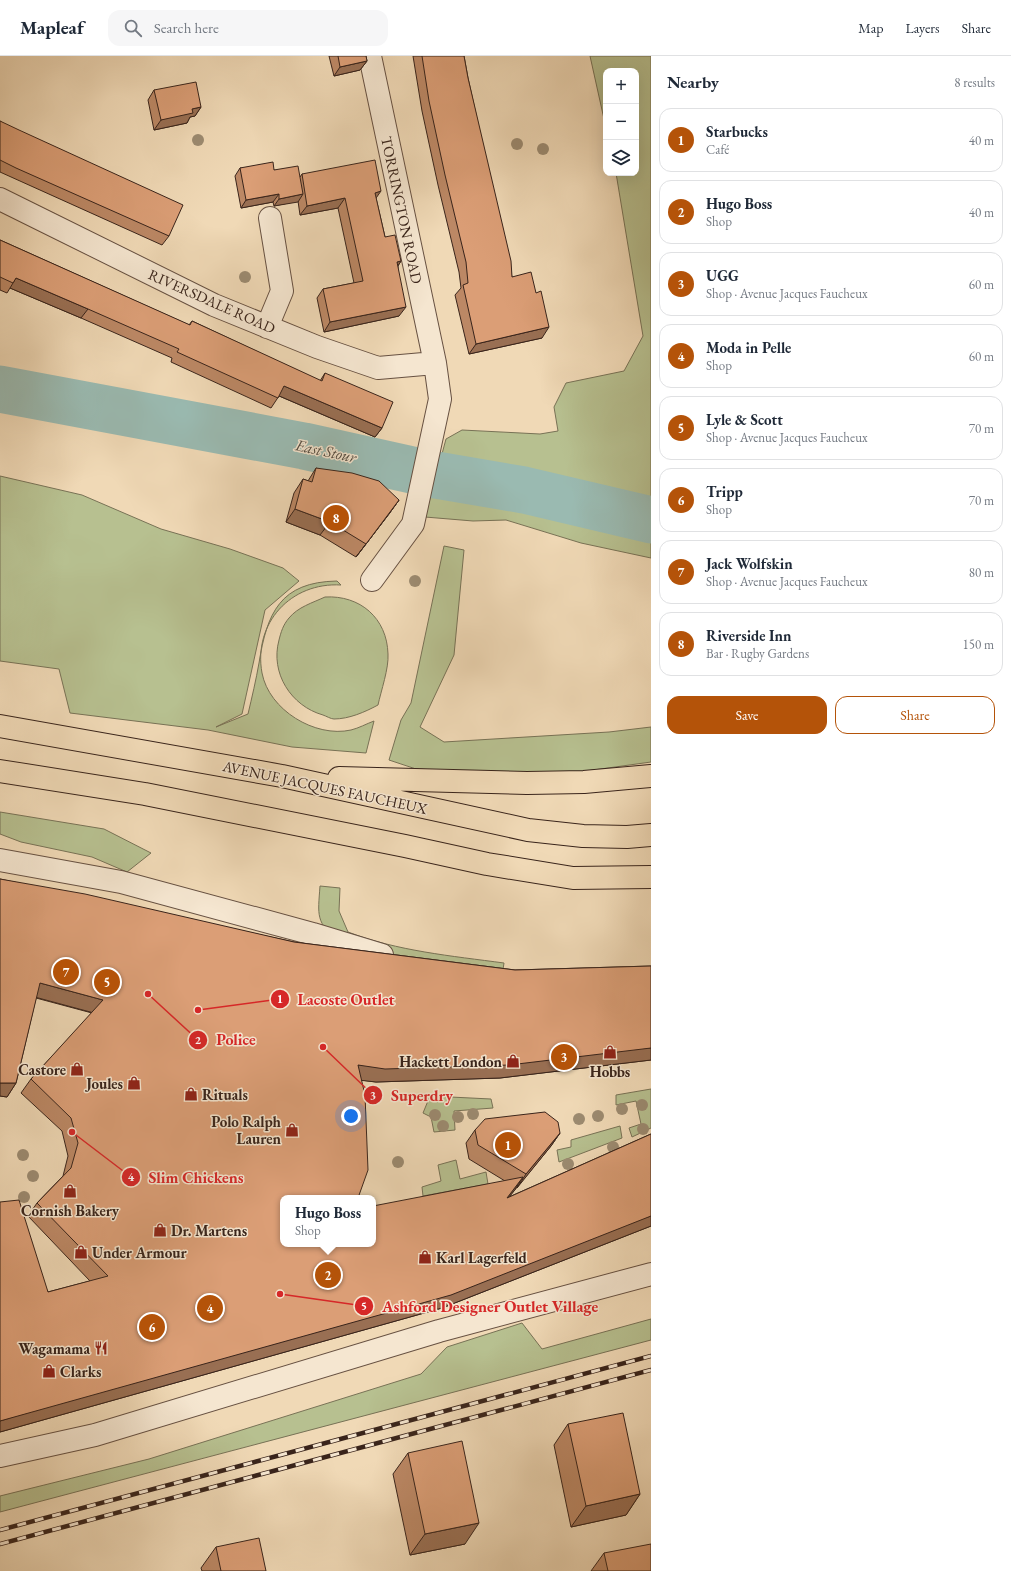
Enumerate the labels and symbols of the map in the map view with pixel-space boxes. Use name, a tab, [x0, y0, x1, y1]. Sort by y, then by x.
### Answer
street label: TORRINGTON ROAD	[377, 135, 427, 285]
street label: RIVERSDALE ROAD	[146, 264, 278, 338]
water label: East Stour	[293, 434, 359, 468]
pin: 8	[323, 503, 349, 533]
street label: AVENUE JACQUES FAUCHEUX	[220, 756, 429, 818]
pin: 7	[53, 957, 79, 987]
pin: 5	[94, 967, 120, 997]
callout: Lacoste Outlet	[270, 985, 403, 1013]
text: Lacoste Outlet	[297, 989, 395, 1010]
text: 1	[277, 991, 283, 1007]
callout: Police	[188, 1026, 263, 1054]
text: Police	[216, 1029, 256, 1050]
text: 2	[195, 1032, 202, 1048]
pin: 3	[551, 1042, 577, 1072]
shop icon: Hobbs	[602, 1044, 618, 1060]
place label: Hackett London	[399, 1052, 503, 1071]
shop icon: Hackett London	[505, 1053, 521, 1069]
place label: Castore	[18, 1060, 66, 1079]
shop icon: Castore	[69, 1061, 85, 1077]
place label: Hobbs	[590, 1062, 630, 1081]
place label: Joules	[84, 1074, 123, 1093]
shop icon: Joules	[126, 1075, 142, 1091]
callout: Superdry	[363, 1081, 461, 1109]
place label: Rituals	[202, 1085, 248, 1104]
text: Superdry	[391, 1085, 453, 1106]
shop icon: Rituals	[183, 1086, 199, 1102]
text: 3	[370, 1087, 376, 1103]
your location	[341, 1106, 361, 1126]
place label: Polo Ralph Lauren	[211, 1112, 282, 1148]
shop icon: Polo Ralph Lauren	[284, 1122, 300, 1138]
pin: 1	[495, 1130, 521, 1160]
callout: Slim Chickens	[121, 1163, 252, 1191]
text: Slim Chickens	[148, 1167, 244, 1188]
text: 4	[128, 1169, 135, 1185]
shop icon: Cornish Bakery	[62, 1183, 78, 1199]
place label: Cornish Bakery	[21, 1201, 120, 1220]
place label: Dr. Martens	[171, 1221, 247, 1240]
shop icon: Dr. Martens	[152, 1222, 168, 1238]
place label: Under Armour	[92, 1243, 187, 1262]
shop icon: Under Armour	[73, 1244, 89, 1260]
place label: Karl Lagerfeld	[436, 1248, 528, 1267]
shop icon: Karl Lagerfeld	[417, 1249, 433, 1265]
pin: 2	[315, 1260, 341, 1290]
callout: Ashford Designer Outlet Village	[354, 1292, 606, 1320]
pin: 4	[197, 1293, 223, 1323]
text: Ashford Designer Outlet Village	[381, 1296, 598, 1317]
text: 5	[361, 1298, 367, 1314]
pin: 6	[139, 1312, 165, 1342]
place label: Wagamama	[18, 1339, 90, 1358]
restaurant icon: Wagamama	[93, 1340, 109, 1356]
place label: Clarks	[60, 1362, 101, 1381]
shop icon: Clarks	[41, 1363, 57, 1379]

